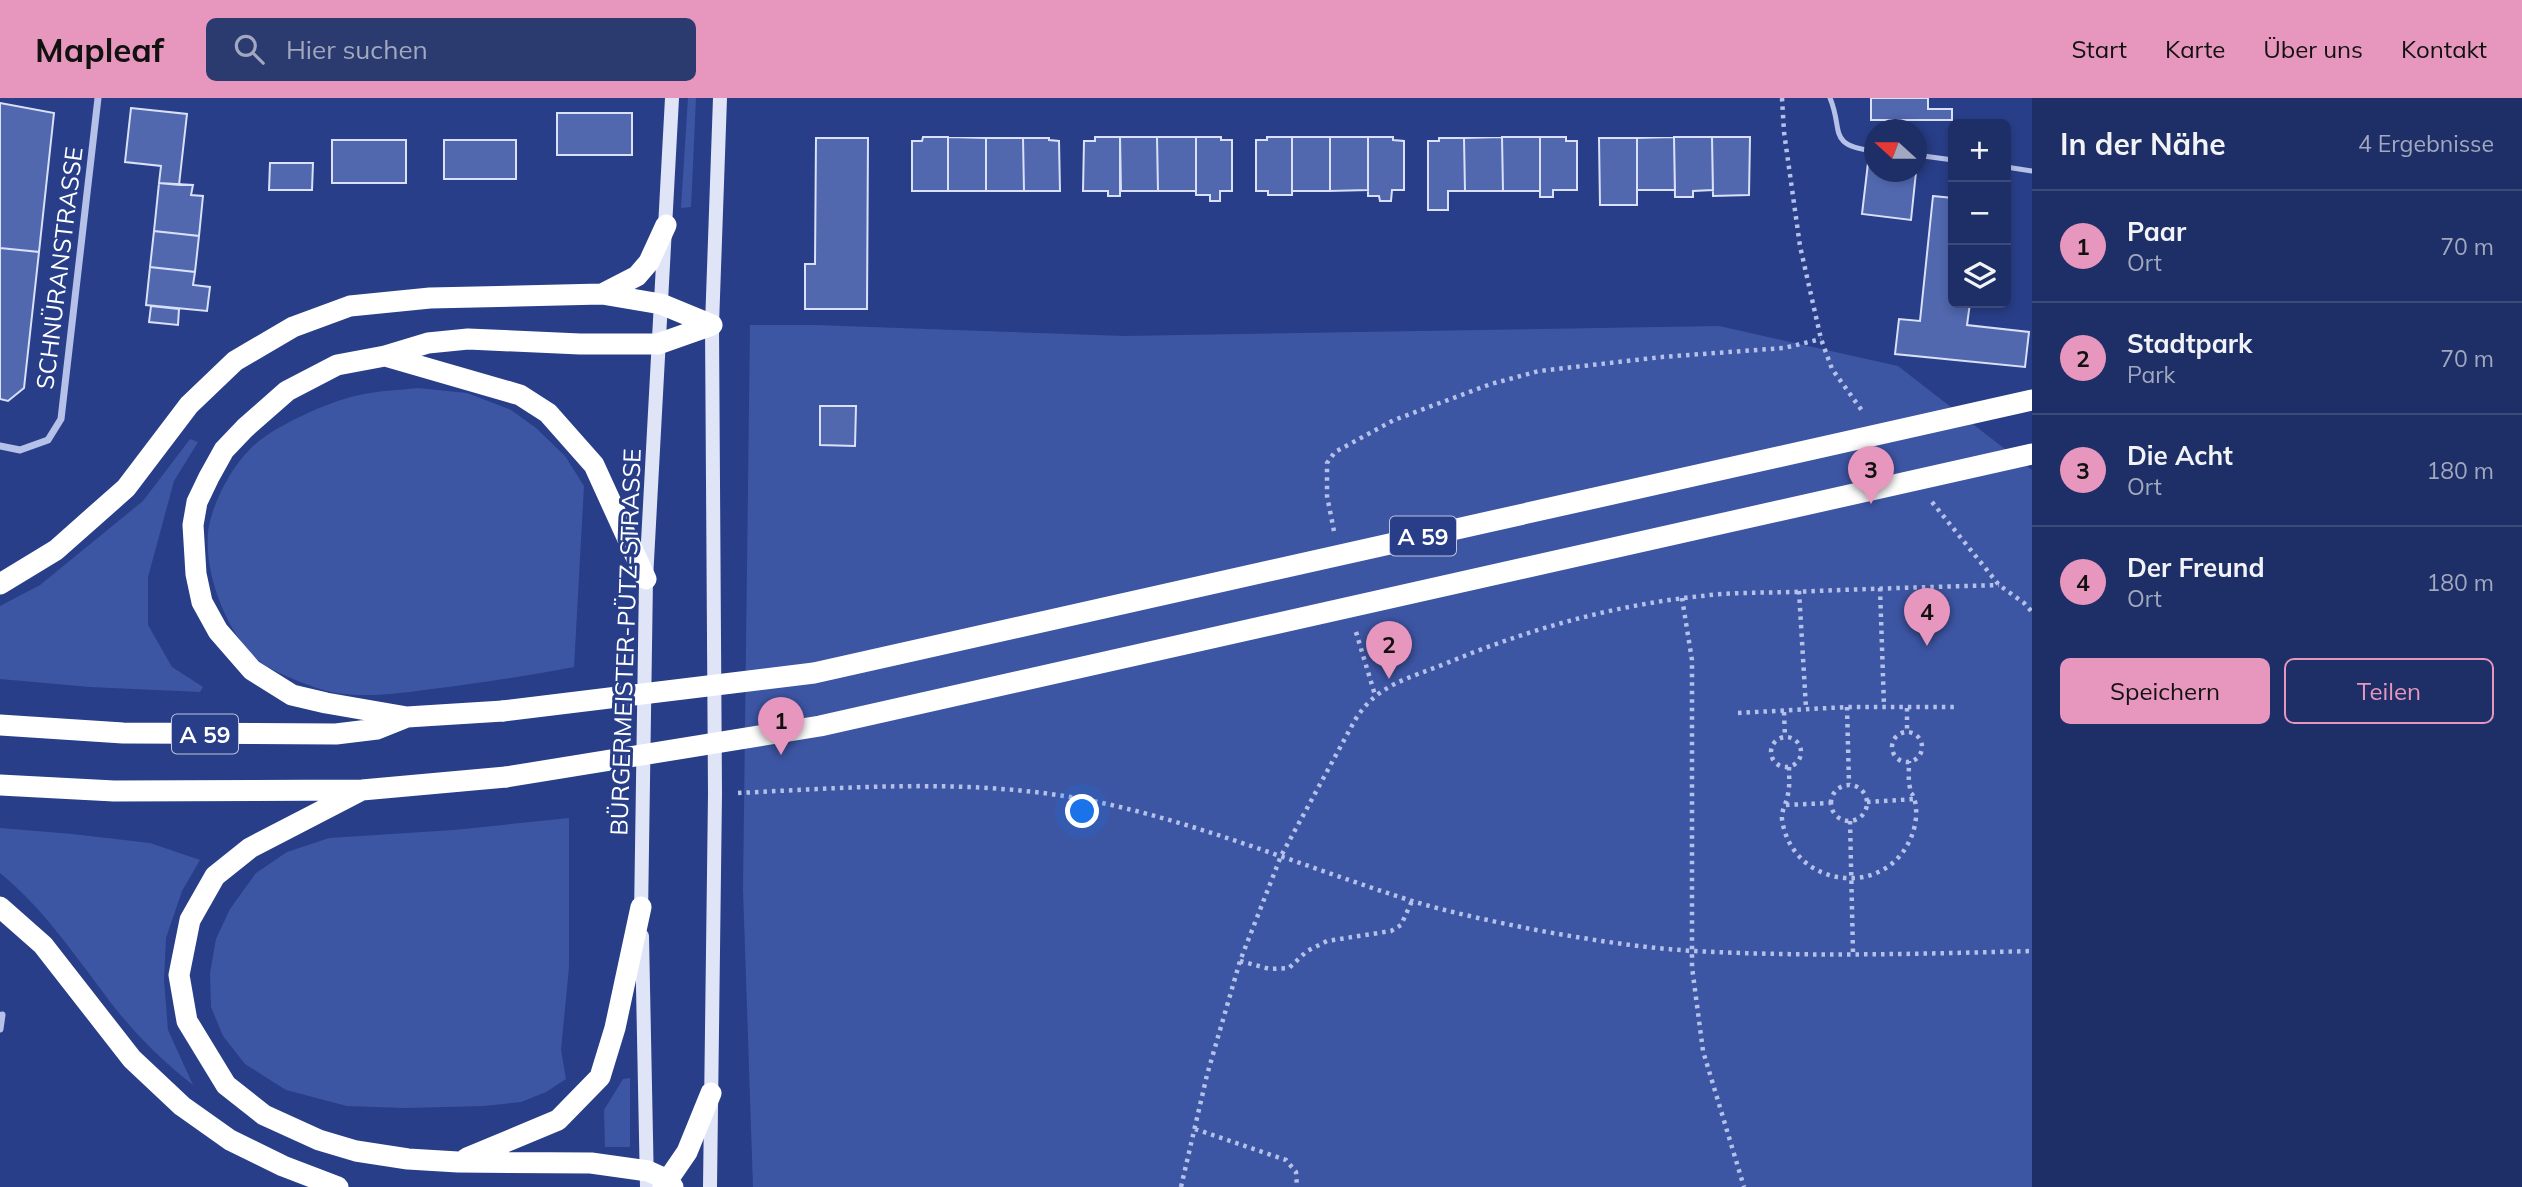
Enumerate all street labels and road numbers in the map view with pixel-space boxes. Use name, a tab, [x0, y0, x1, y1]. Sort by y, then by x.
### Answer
street label: SCHNÜRANSTRASSE	[29, 145, 89, 391]
street label: BÜRGERMEISTER-PÜTZ-STRASSE	[603, 448, 647, 836]
road number: A 59	[1390, 516, 1456, 556]
road number: A 59	[172, 714, 238, 754]

